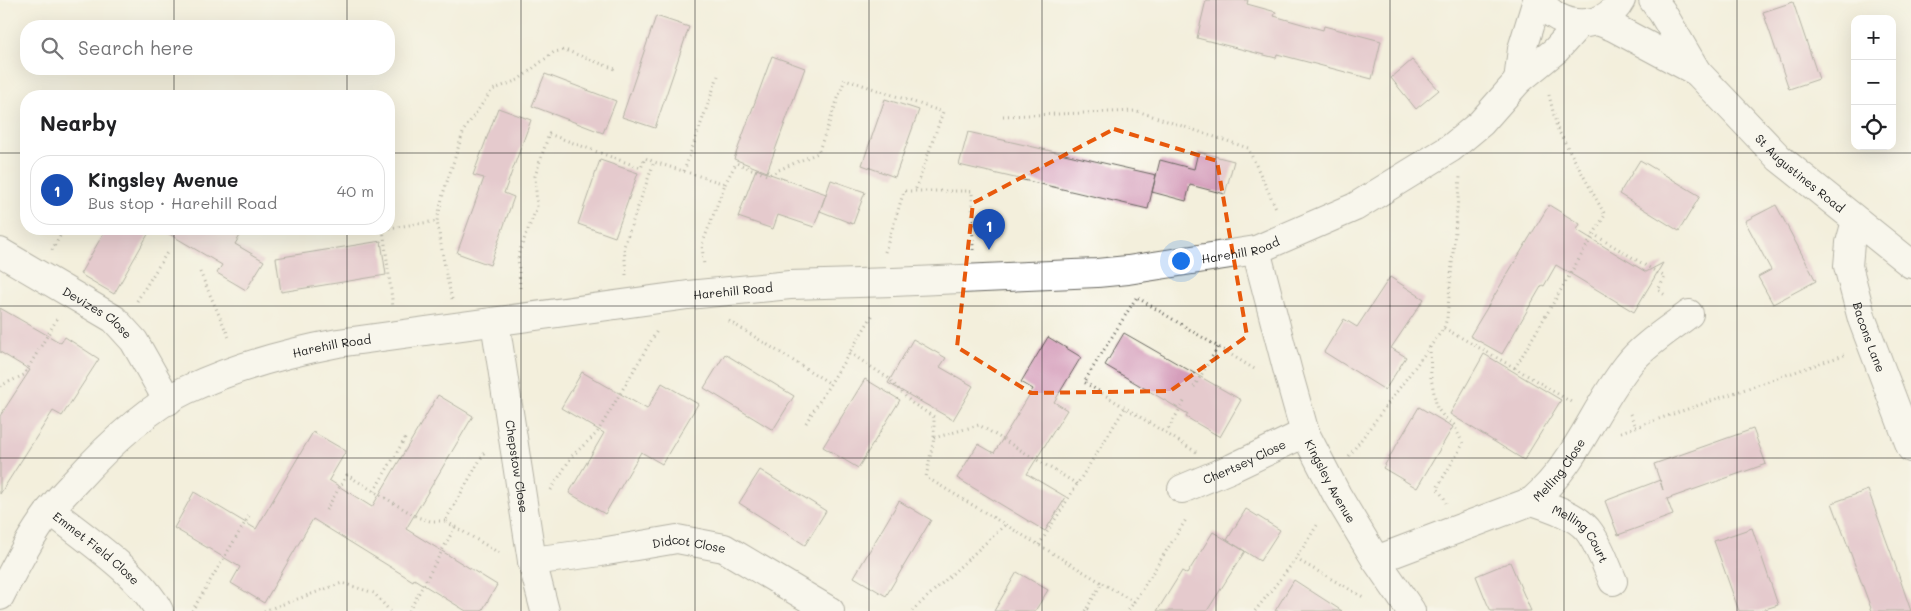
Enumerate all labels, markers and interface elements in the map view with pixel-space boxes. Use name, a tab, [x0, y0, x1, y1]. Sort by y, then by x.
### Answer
map controls	[1851, 15, 1896, 150]
button: +	[1851, 15, 1896, 60]
search box	[20, 20, 395, 75]
icon: search	[38, 34, 66, 62]
text: Search here	[78, 35, 194, 60]
button: −	[1851, 60, 1896, 105]
button: locate	[1851, 105, 1896, 150]
text: Nearby	[40, 109, 117, 136]
street label: St Augustines Road	[1752, 130, 1848, 216]
text: Kingsley Avenue	[88, 167, 238, 192]
text: 1	[53, 180, 61, 201]
text: 40 m	[337, 180, 374, 201]
text: Bus stop · Harehill Road	[88, 192, 277, 213]
pin: 1	[973, 209, 1005, 250]
street label: Harehill Road	[1200, 233, 1282, 266]
your location	[1168, 248, 1194, 274]
street label: Harehill Road	[692, 279, 774, 302]
street label: Devizes Close	[60, 283, 136, 342]
street label: Bacons Lane	[1850, 300, 1889, 374]
street label: Harehill Road	[291, 331, 372, 361]
street label: Chepstow Close	[502, 419, 532, 514]
street label: Chertsey Close	[1200, 435, 1288, 487]
street label: Melling Close	[1529, 435, 1588, 505]
street label: Kingsley Avenue	[1302, 437, 1360, 526]
street label: Melling Court	[1550, 501, 1612, 565]
street label: Emmet Field Close	[50, 508, 143, 588]
street label: Didcot Close	[651, 531, 727, 556]

